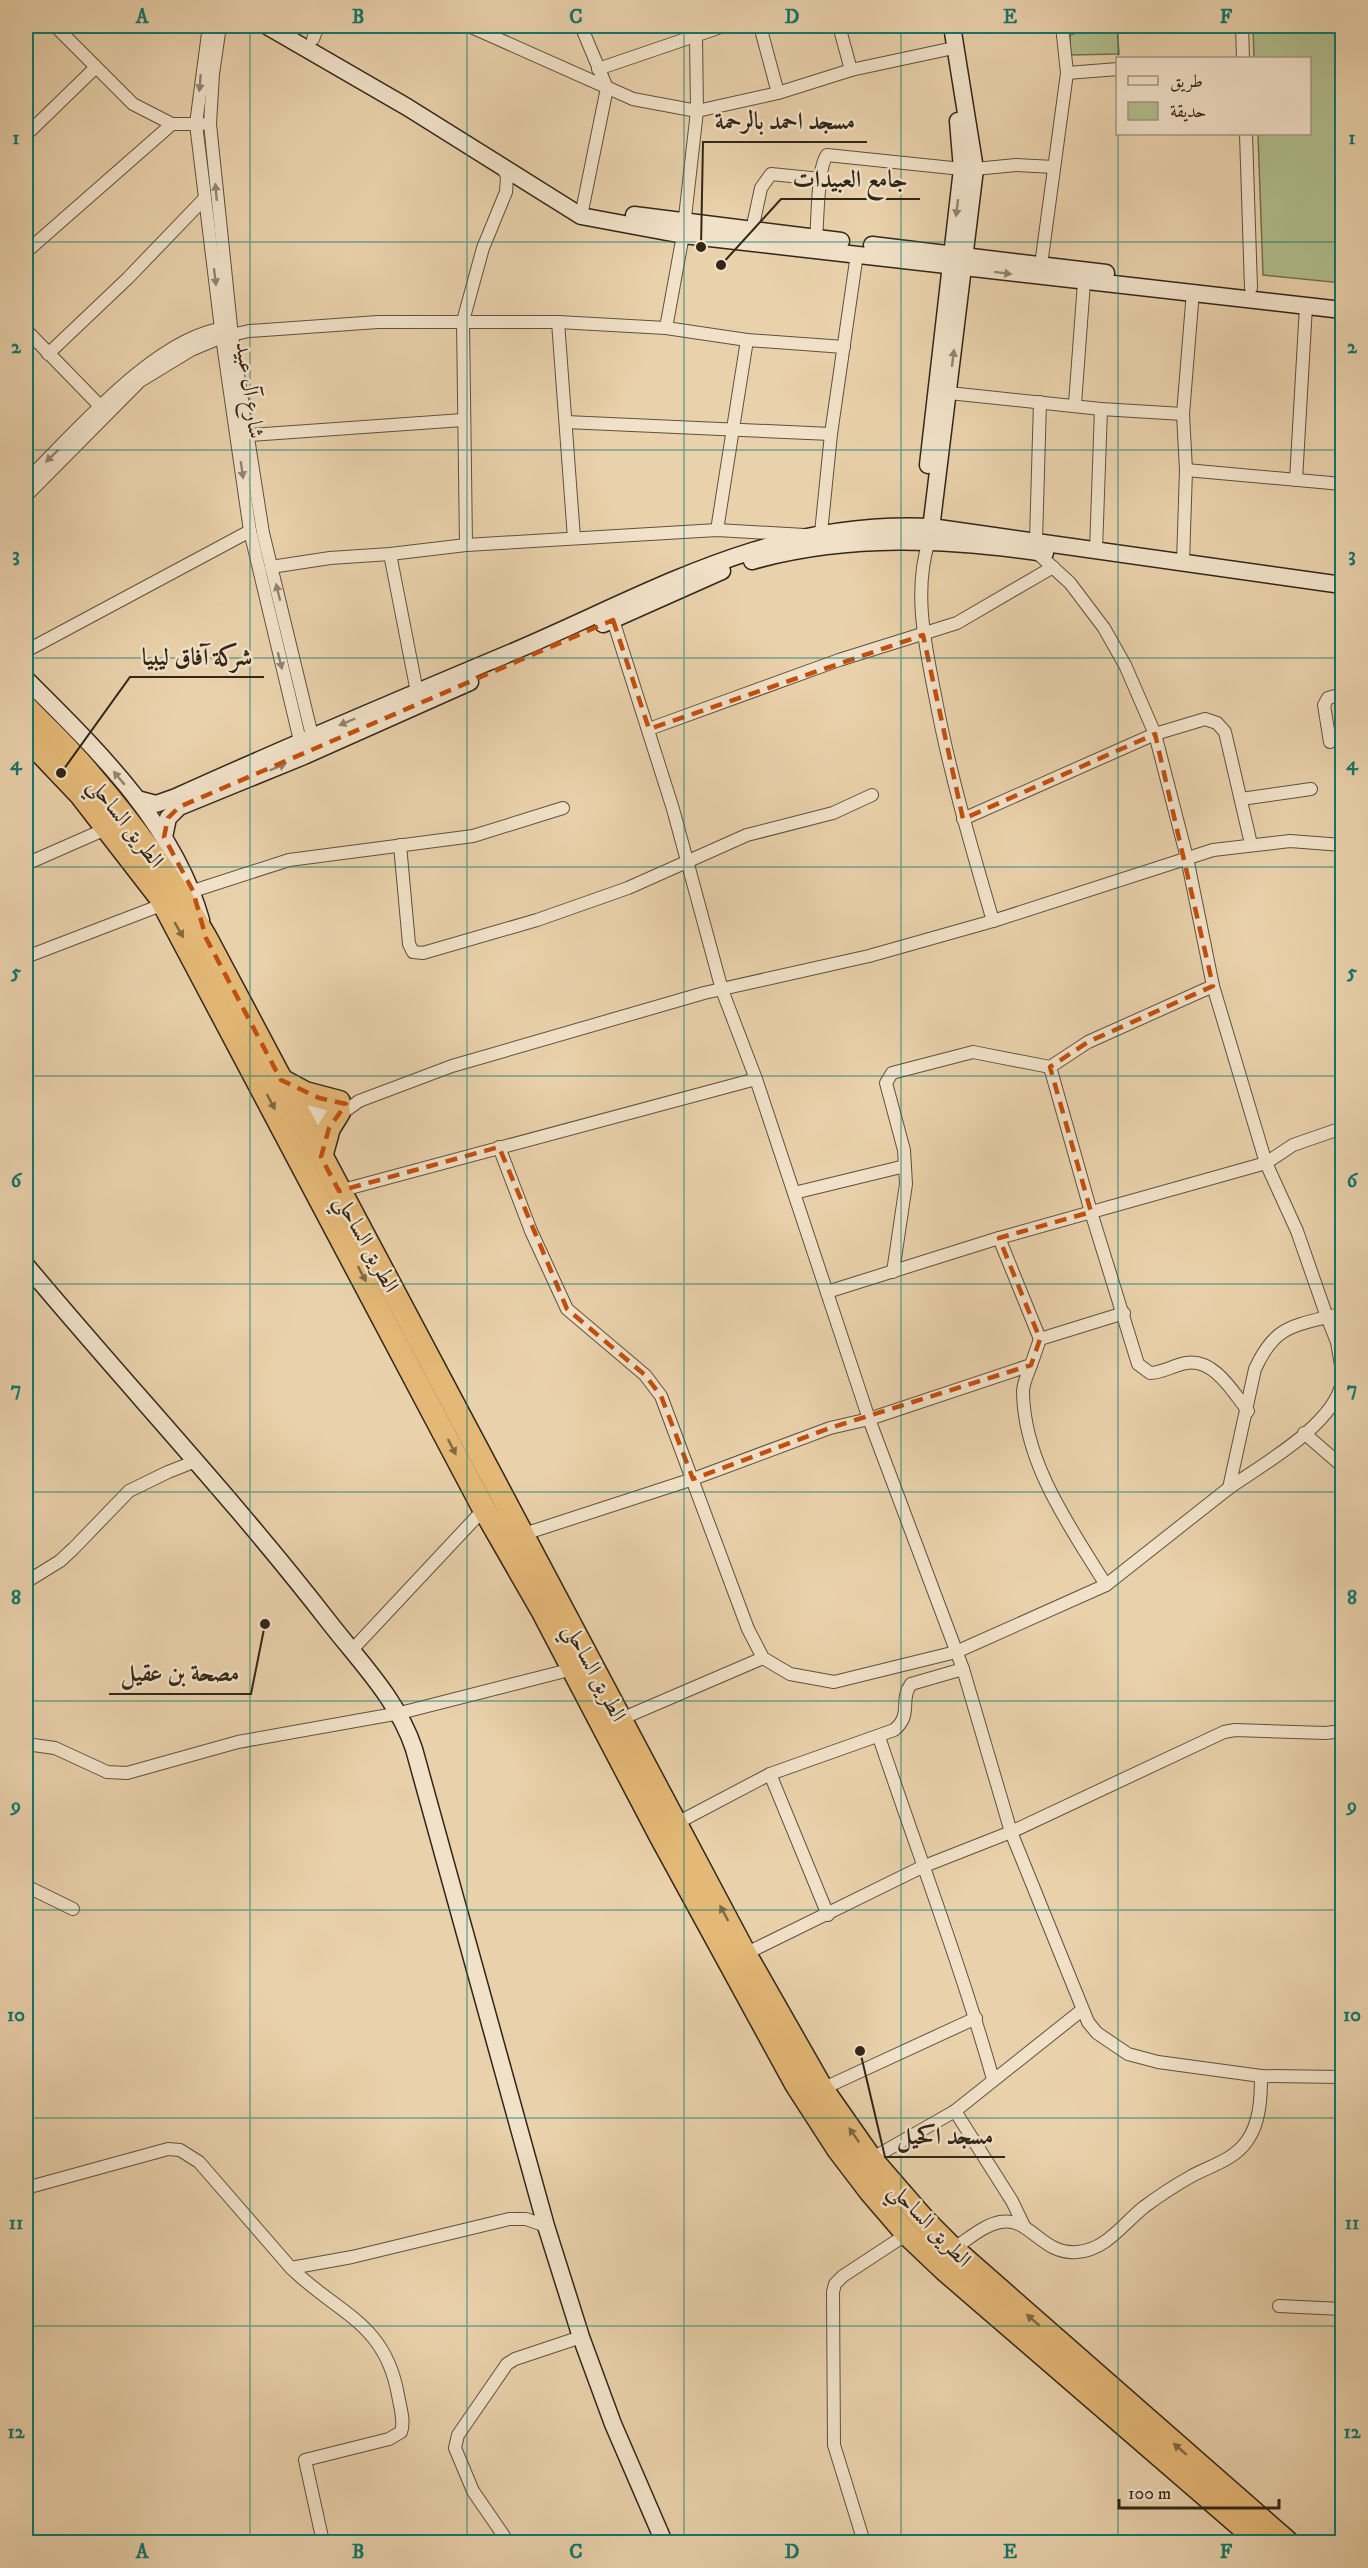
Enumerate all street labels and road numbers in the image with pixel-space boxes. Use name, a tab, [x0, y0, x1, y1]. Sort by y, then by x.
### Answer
street label: شارع آل عبيد	[225, 340, 271, 441]
street label: الطريق الساحلي	[77, 772, 169, 878]
street label: الطريق الساحلي	[323, 1190, 405, 1301]
street label: الطريق الساحلي	[551, 1619, 632, 1730]
street label: الطريق الساحلي	[878, 2177, 977, 2278]

